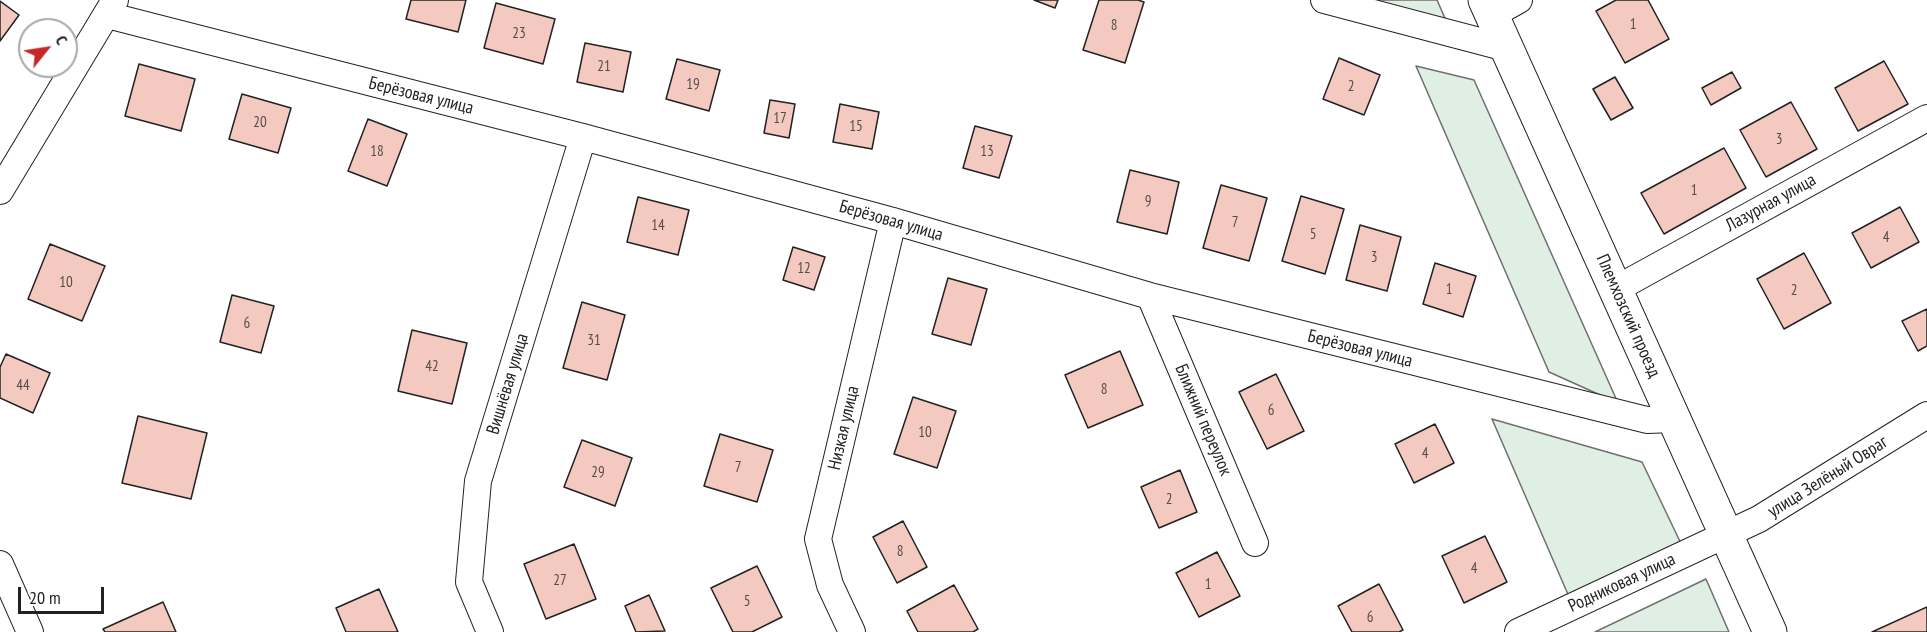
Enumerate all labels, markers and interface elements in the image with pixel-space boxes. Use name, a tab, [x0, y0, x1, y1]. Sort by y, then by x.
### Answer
house number: 1	[1630, 16, 1636, 34]
house number: 8	[1111, 17, 1117, 35]
north arrow	[18, 18, 78, 78]
house number: 23	[512, 25, 526, 43]
text: С	[51, 32, 72, 48]
house number: 21	[597, 58, 611, 76]
street label: Берёзовая улица	[366, 73, 476, 119]
house number: 19	[686, 76, 700, 94]
house number: 2	[1348, 78, 1354, 96]
house number: 17	[773, 110, 787, 128]
house number: 20	[253, 114, 267, 132]
house number: 15	[849, 118, 863, 136]
house number: 3	[1776, 131, 1782, 149]
house number: 18	[370, 143, 384, 161]
house number: 13	[980, 143, 994, 161]
street label: Лазурная улица	[1722, 169, 1820, 237]
house number: 1	[1691, 182, 1697, 200]
house number: 9	[1145, 193, 1151, 211]
street label: Берёзовая улица	[837, 196, 945, 246]
house number: 7	[1232, 214, 1238, 232]
house number: 14	[651, 217, 665, 235]
house number: 5	[1310, 226, 1316, 244]
house number: 4	[1883, 229, 1889, 247]
house number: 3	[1371, 249, 1377, 267]
street label: Племхозский проезд	[1591, 251, 1665, 381]
house number: 12	[797, 260, 811, 278]
house number: 10	[59, 274, 73, 292]
house number: 1	[1446, 281, 1452, 299]
house number: 2	[1791, 282, 1797, 300]
house number: 6	[244, 315, 250, 333]
street label: Берёзовая улица	[1305, 326, 1415, 372]
street label: Вишнёвая улица	[482, 331, 534, 437]
house number: 31	[587, 332, 601, 350]
house number: 42	[425, 358, 439, 376]
street label: Ближний переулок	[1170, 361, 1236, 479]
house number: 44	[16, 377, 30, 395]
house number: 8	[1101, 381, 1107, 399]
street label: Низкая улица	[824, 384, 864, 472]
house number: 6	[1268, 402, 1274, 420]
house number: 10	[918, 424, 932, 442]
street label: улица Зелёный Овраг	[1764, 431, 1892, 523]
house number: 4	[1422, 445, 1428, 463]
house number: 7	[735, 459, 741, 477]
house number: 29	[591, 464, 605, 482]
house number: 2	[1166, 491, 1172, 509]
house number: 8	[897, 543, 903, 561]
street label: Родниковая улица	[1565, 549, 1679, 617]
house number: 4	[1471, 560, 1477, 578]
house number: 27	[553, 572, 567, 590]
scale bar	[21, 575, 106, 613]
house number: 1	[1205, 576, 1211, 594]
text: 20 m	[29, 586, 61, 609]
house number: 5	[744, 593, 750, 611]
house number: 6	[1367, 609, 1373, 627]

